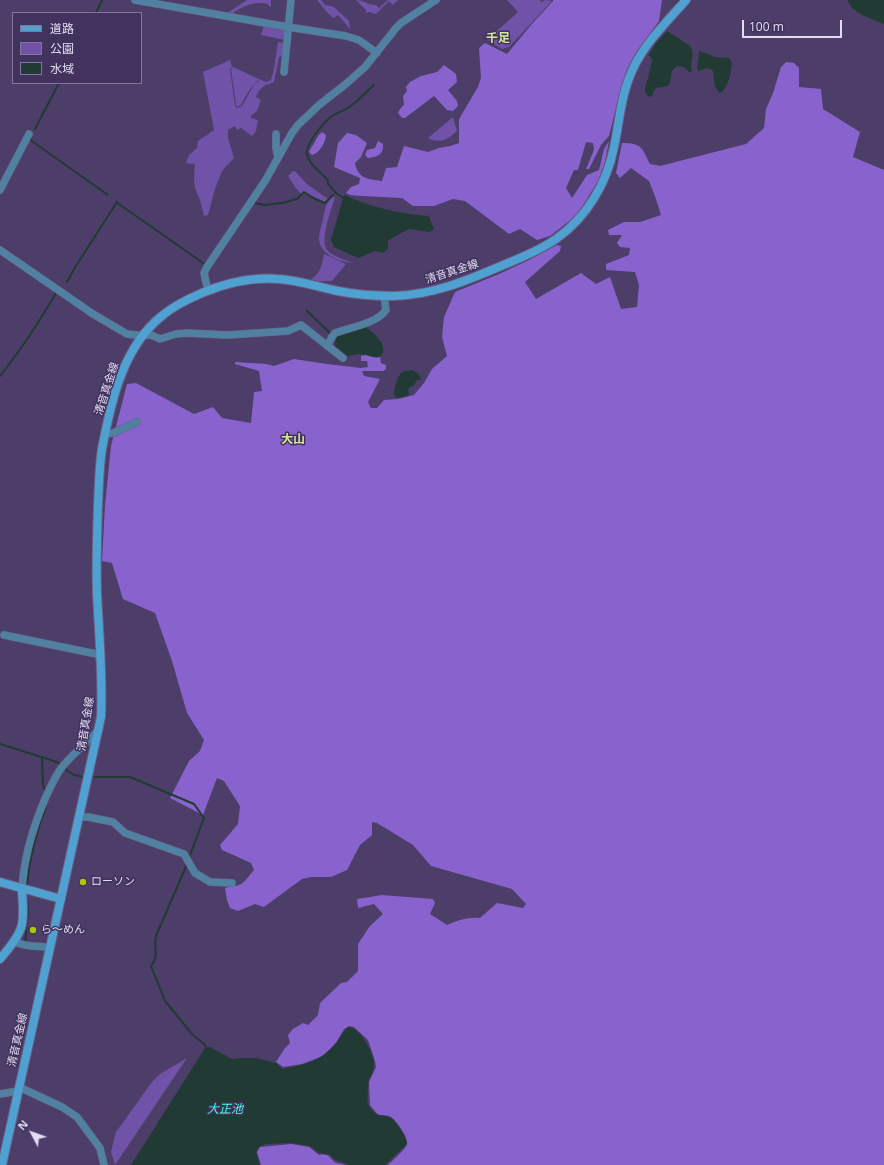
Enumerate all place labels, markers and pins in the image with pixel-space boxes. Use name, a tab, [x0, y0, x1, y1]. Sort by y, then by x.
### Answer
place label: ローソン	[91, 875, 135, 889]
marker: ローソン	[78, 877, 88, 887]
place label: ら～めん	[41, 923, 85, 937]
marker: ら～めん	[28, 925, 38, 935]

